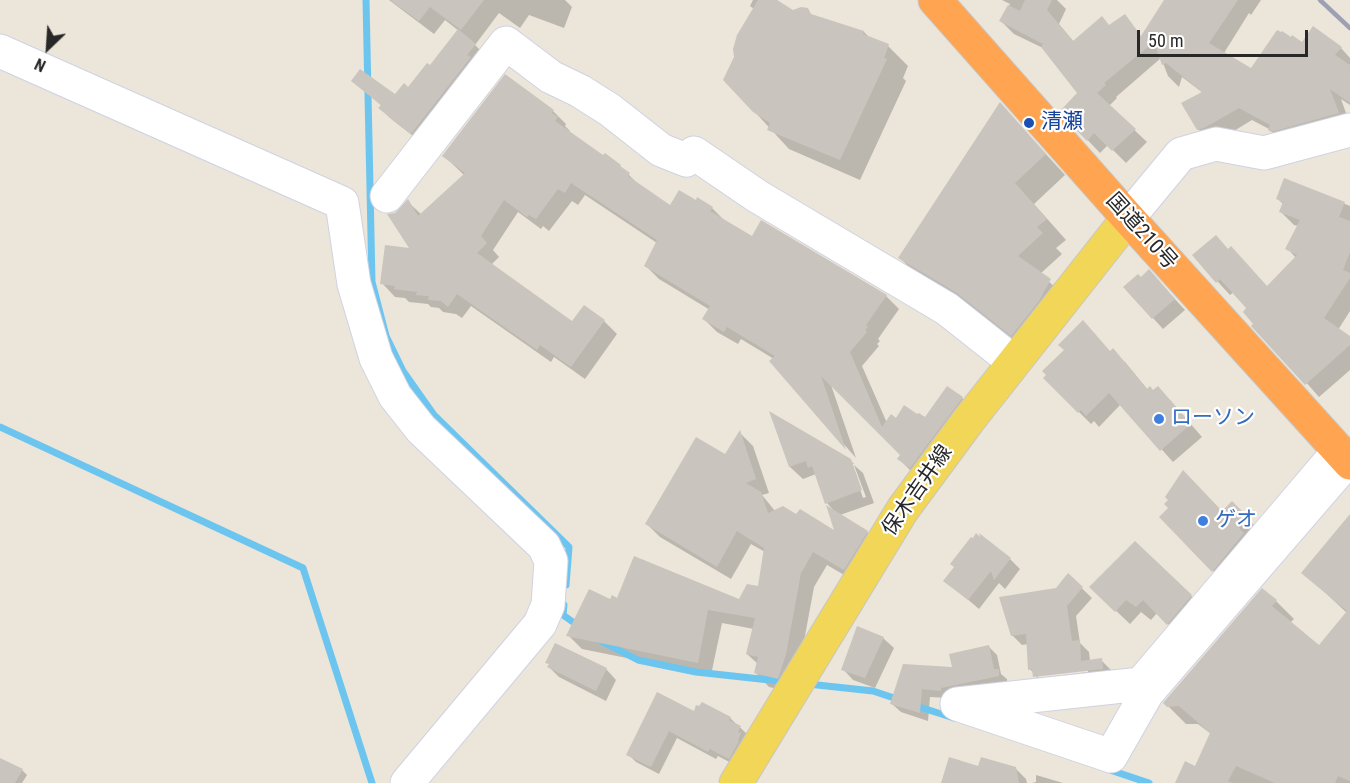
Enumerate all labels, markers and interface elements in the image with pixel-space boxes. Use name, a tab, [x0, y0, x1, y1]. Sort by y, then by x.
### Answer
north arrow	[18, 18, 78, 78]
scale bar	[1140, 18, 1311, 56]
text: 50 m	[1148, 30, 1183, 51]
text: N	[32, 54, 49, 75]
place label: 清瀬	[1041, 110, 1083, 136]
marker: 清瀬	[1022, 116, 1036, 130]
street label: 国道210号	[1100, 189, 1182, 275]
place label: ローソン	[1171, 406, 1255, 432]
marker: ローソン	[1152, 412, 1166, 426]
street label: 保木吉井線	[878, 441, 958, 541]
place label: ゲオ	[1215, 508, 1257, 534]
marker: ゲオ	[1196, 514, 1210, 528]

